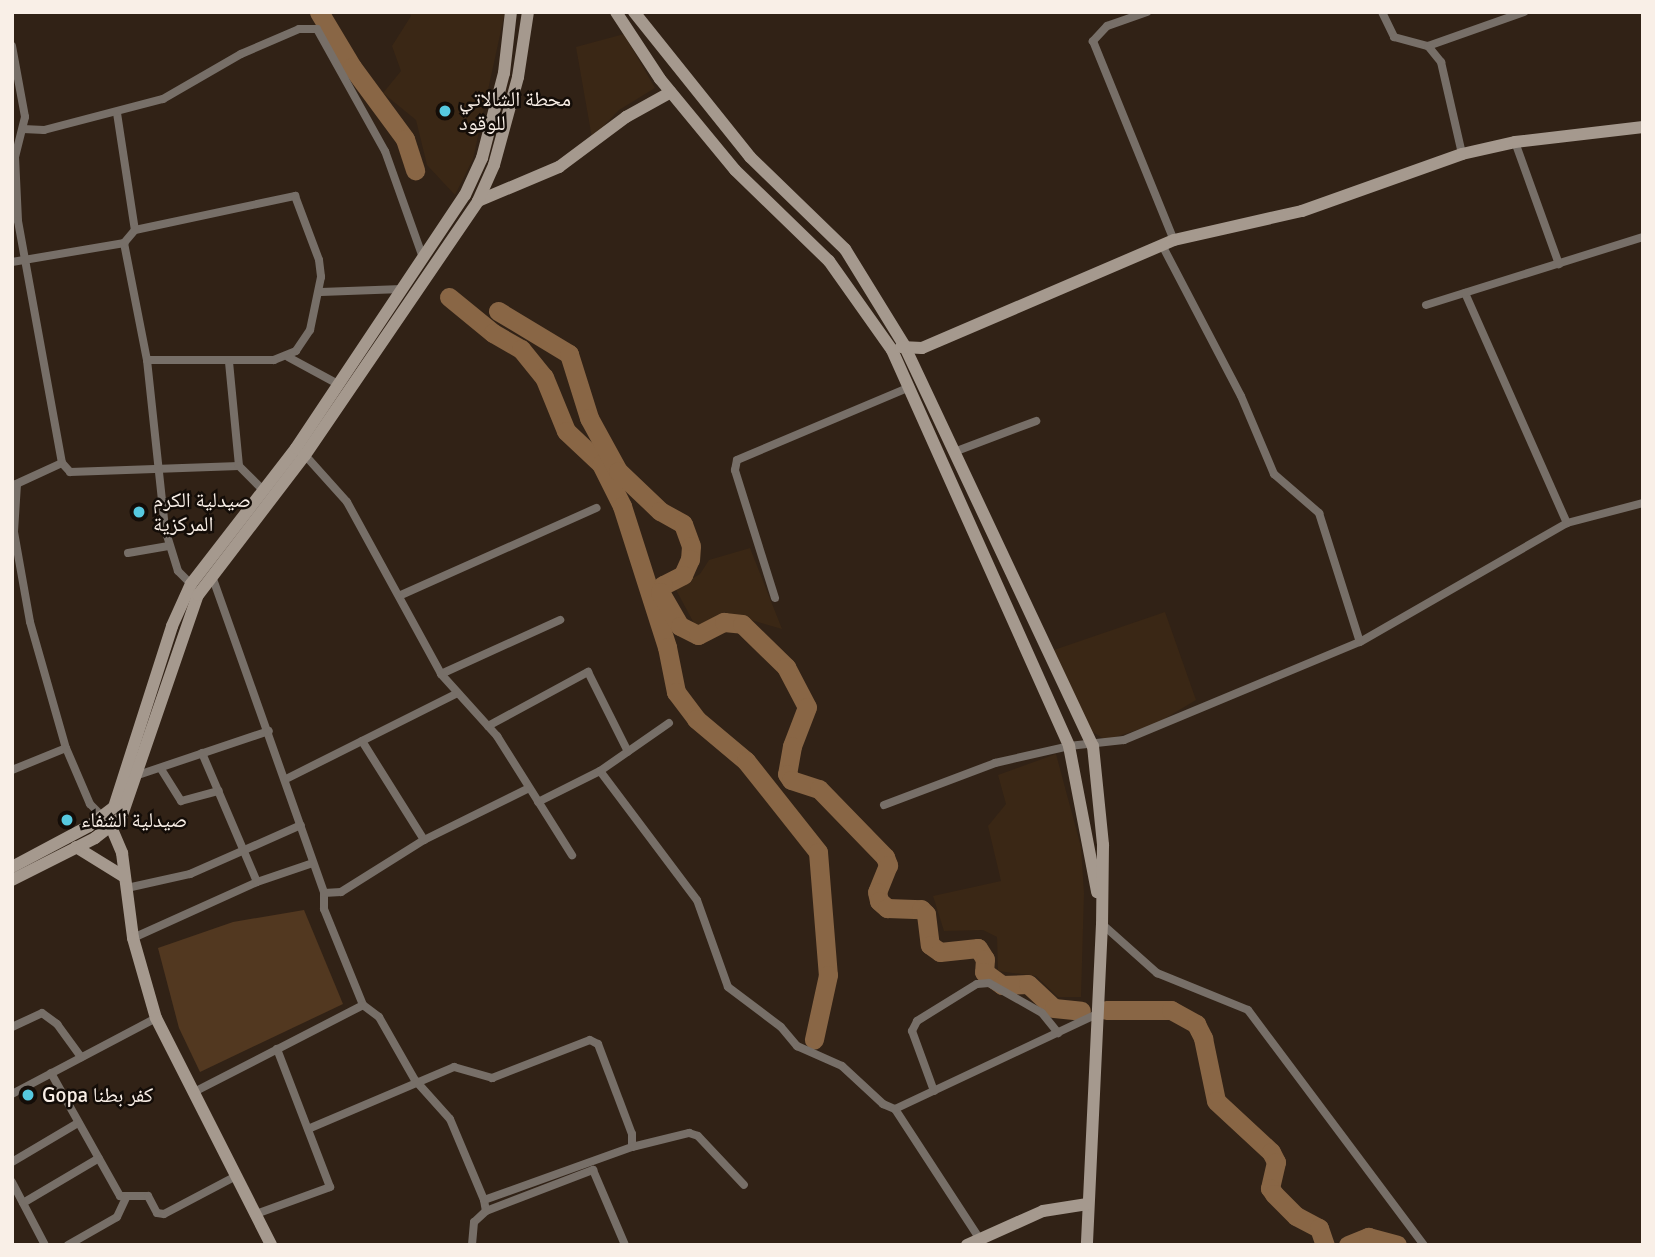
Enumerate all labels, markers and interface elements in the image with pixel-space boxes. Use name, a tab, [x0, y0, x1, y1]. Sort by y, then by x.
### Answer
place label: محطة الشالاتي للوقود	[459, 86, 571, 136]
marker: محطة الشالاتي للوقود	[437, 103, 453, 119]
place label: صيدلية الكرم المركزية	[153, 487, 251, 537]
marker: صيدلية الكرم المركزية	[131, 504, 147, 520]
place label: صيدلية الشفاء	[81, 807, 187, 833]
marker: صيدلية الشفاء	[59, 812, 75, 828]
place label: Gopa كفر بطنا	[42, 1082, 153, 1108]
marker: Gopa كفر بطنا	[20, 1087, 36, 1103]

